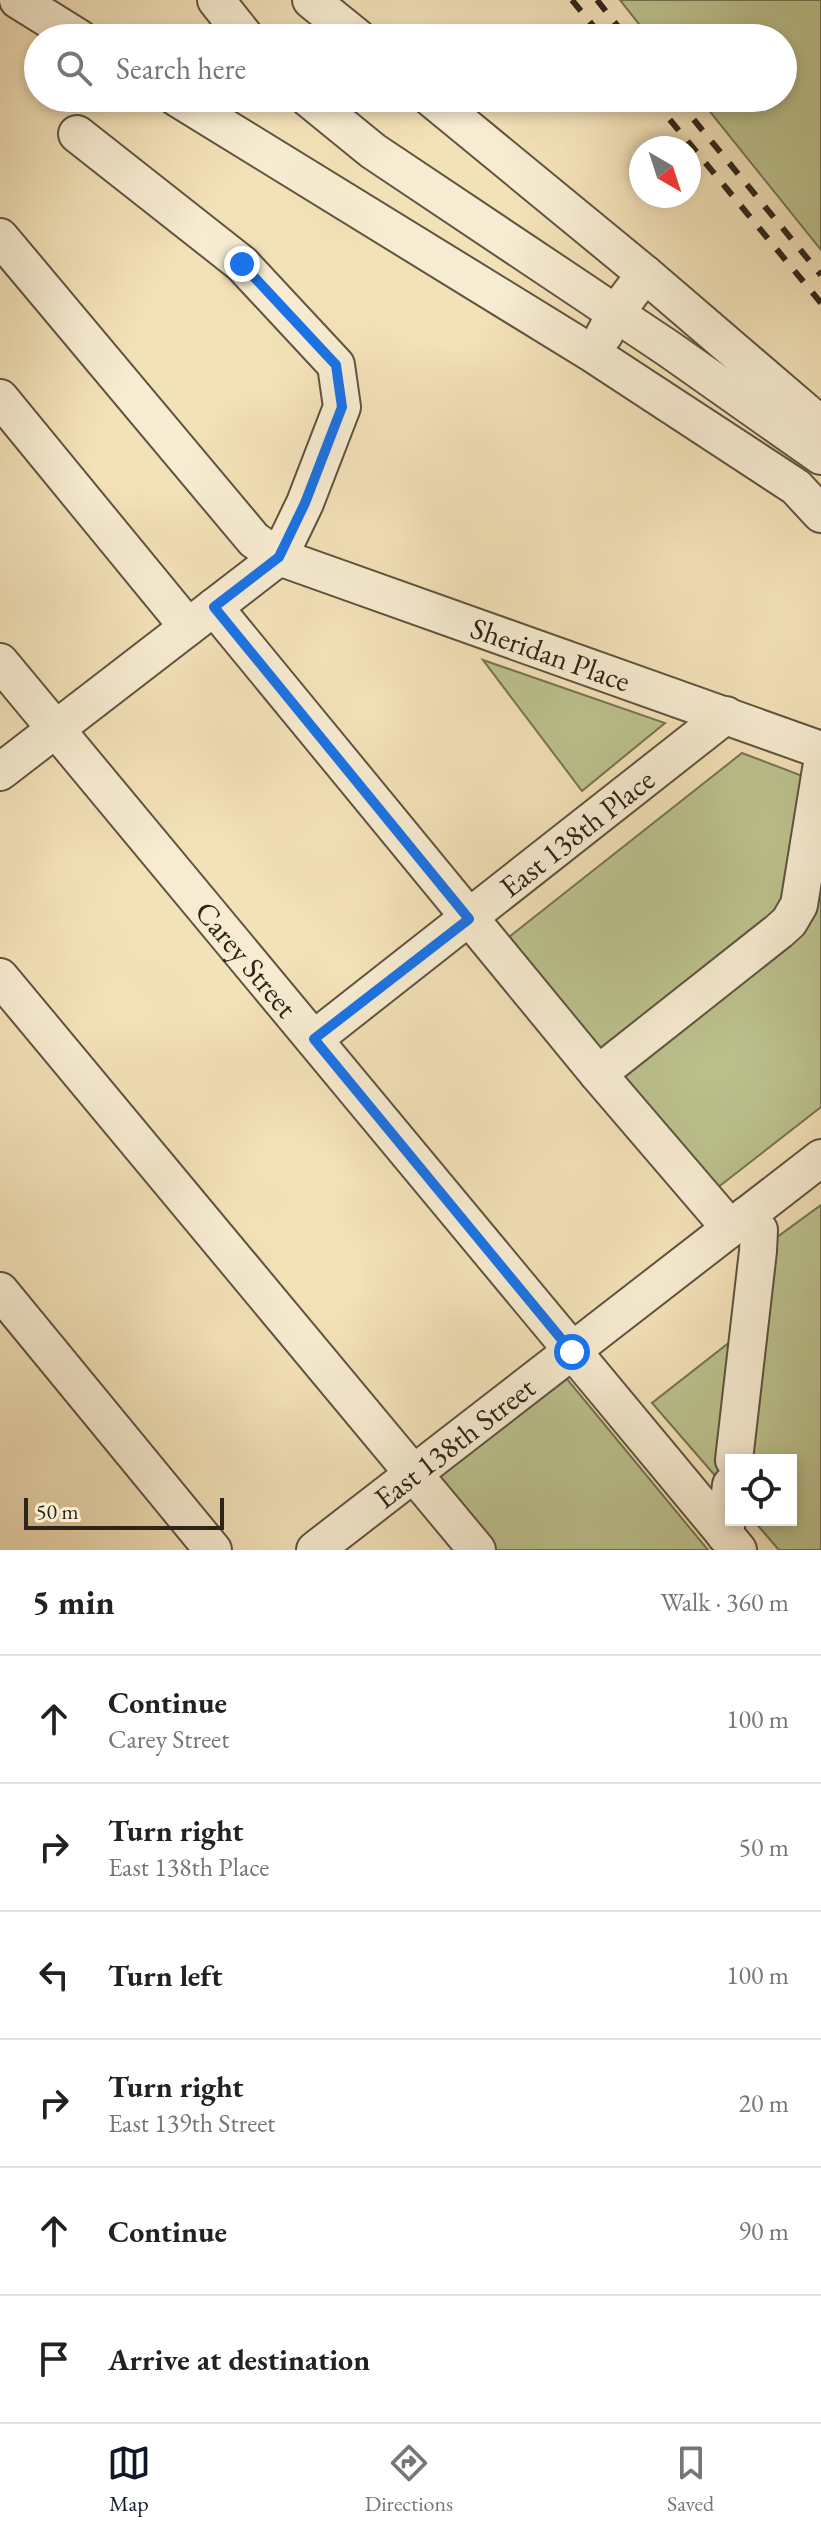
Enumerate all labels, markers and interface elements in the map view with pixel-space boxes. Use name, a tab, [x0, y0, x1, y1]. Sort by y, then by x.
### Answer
search box	[24, 24, 797, 112]
icon: search	[52, 46, 96, 90]
text: Search here	[116, 49, 246, 88]
north arrow	[629, 136, 701, 208]
route end	[224, 246, 260, 282]
street label: Sheridan Place	[466, 607, 636, 700]
street label: East 138th Place	[491, 760, 662, 905]
street label: Carey Street	[187, 893, 307, 1026]
route start	[554, 1334, 590, 1370]
street label: East 138th Street	[366, 1367, 543, 1517]
map controls	[725, 1454, 797, 1526]
button: locate	[725, 1454, 797, 1526]
scale bar	[24, 1494, 224, 1530]
text: 50 m	[36, 1497, 79, 1526]
text: 5 min	[32, 1580, 115, 1624]
text: Walk · 360 m	[661, 1585, 789, 1619]
text: Continue	[108, 1683, 227, 1722]
icon: ahead	[32, 1697, 76, 1741]
text: 100 m	[726, 1702, 789, 1736]
text: Carey Street	[108, 1722, 229, 1756]
text: Turn right	[108, 1811, 244, 1850]
icon: right	[32, 1825, 76, 1869]
text: 50 m	[739, 1830, 789, 1864]
text: East 138th Place	[108, 1850, 270, 1884]
icon: left	[32, 1953, 76, 1997]
text: Turn left	[108, 1956, 222, 1995]
text: 100 m	[726, 1958, 789, 1992]
text: Turn right	[108, 2067, 244, 2106]
icon: right	[32, 2081, 76, 2125]
text: 20 m	[739, 2086, 789, 2120]
text: East 139th Street	[108, 2106, 275, 2140]
icon: ahead	[32, 2209, 76, 2253]
text: Continue	[108, 2212, 227, 2251]
text: 90 m	[739, 2214, 789, 2248]
icon: arrive	[32, 2337, 76, 2381]
text: Arrive at destination	[108, 2340, 370, 2379]
tab: Map	[107, 2441, 151, 2518]
tab: Directions	[365, 2441, 453, 2518]
tab: Saved	[667, 2441, 714, 2518]

